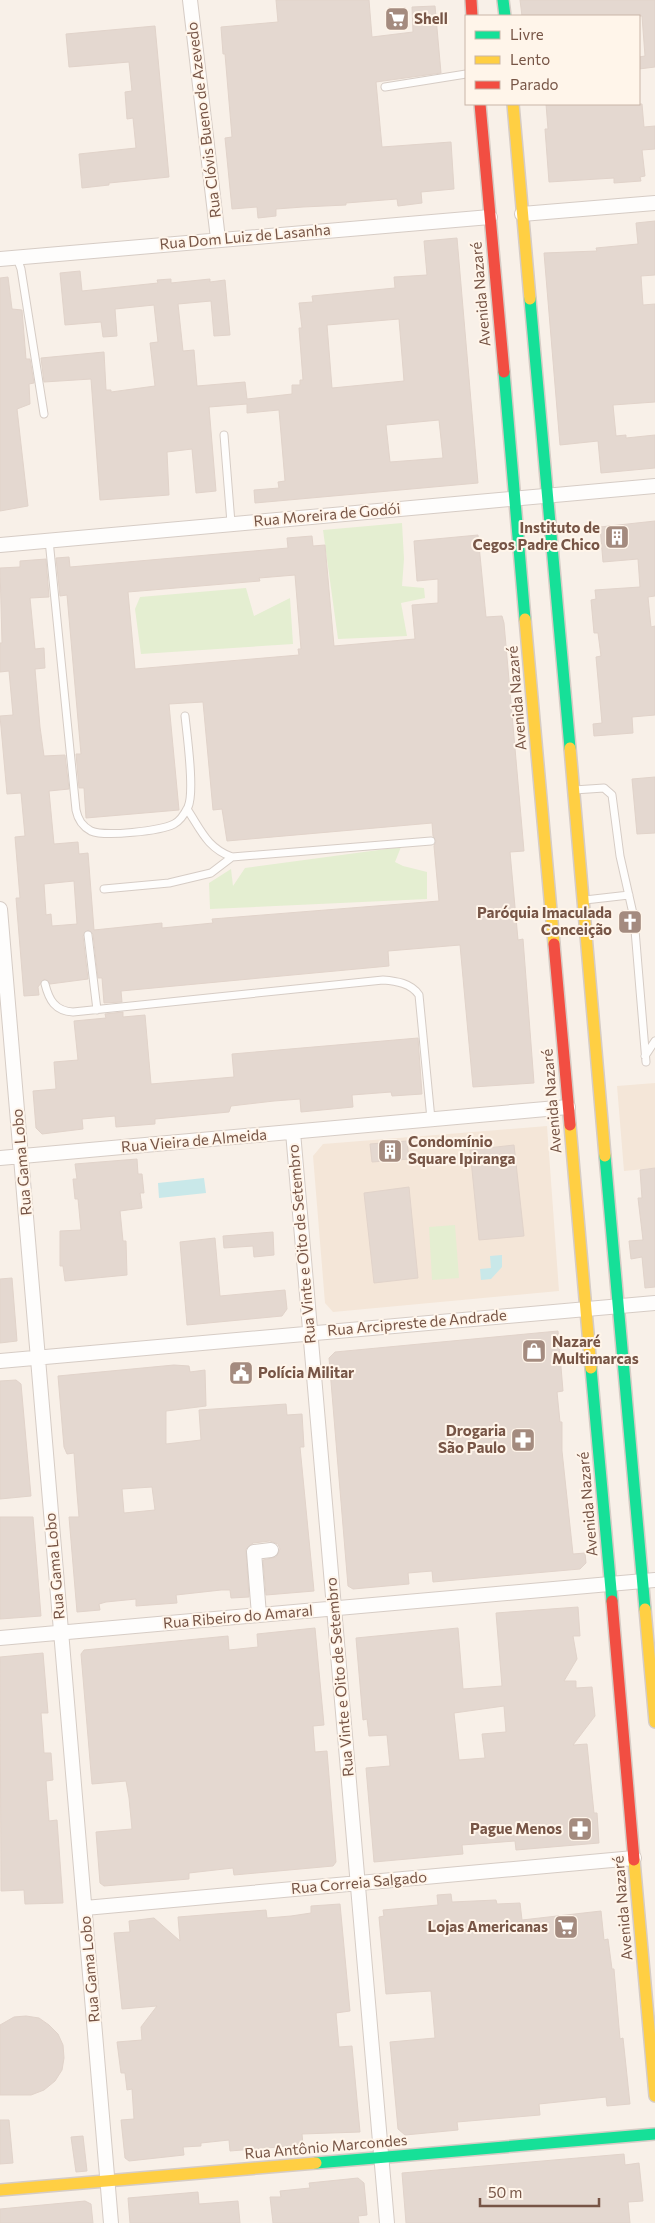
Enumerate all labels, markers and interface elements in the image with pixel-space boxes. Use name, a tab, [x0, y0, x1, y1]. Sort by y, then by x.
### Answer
supermarket icon: Shell	[384, 6, 410, 32]
place label: Shell	[414, 9, 448, 27]
legend	[465, 15, 640, 105]
street label: Rua Clóvis Bueno de Azevedo	[182, 21, 224, 219]
text: Livre	[510, 25, 544, 43]
text: Lento	[510, 50, 550, 68]
text: Parado	[510, 75, 559, 93]
street label: Rua Dom Luiz de Lasanha	[159, 220, 331, 252]
street label: Avenida Nazaré	[466, 241, 494, 347]
street label: Rua Moreira de Godói	[253, 499, 401, 529]
place label: Instituto de Cegos Padre Chico	[473, 518, 600, 553]
building icon: Instituto de Cegos Padre Chico	[604, 524, 630, 550]
street label: Avenida Nazaré	[502, 645, 530, 751]
place label: Paróquia Imaculada Conceição	[477, 903, 612, 938]
church icon: Paróquia Imaculada Conceição	[617, 909, 643, 935]
street label: Avenida Nazaré	[537, 1048, 565, 1154]
street label: Rua Gama Lobo	[7, 1108, 35, 1216]
street label: Rua Vieira de Almeida	[120, 1125, 268, 1155]
place label: Condomínio Square Ipiranga	[408, 1132, 516, 1167]
building icon: Condomínio Square Ipiranga	[377, 1138, 403, 1164]
street label: Rua Vinte e Oito de Setembro	[283, 1144, 319, 1345]
street label: Rua Arcipreste de Andrade	[327, 1305, 507, 1339]
place label: Nazaré Multimarcas	[552, 1332, 639, 1367]
shop icon: Nazaré Multimarcas	[521, 1338, 547, 1364]
public building icon: Polícia Militar	[228, 1360, 254, 1386]
place label: Polícia Militar	[258, 1363, 354, 1381]
place label: Drogaria São Paulo	[438, 1421, 506, 1456]
pharmacy icon: Drogaria São Paulo	[510, 1427, 536, 1453]
street label: Avenida Nazaré	[573, 1451, 601, 1557]
street label: Rua Gama Lobo	[40, 1512, 68, 1620]
street label: Rua Vinte e Oito de Setembro	[321, 1577, 357, 1778]
street label: Rua Ribeiro do Amaral	[162, 1600, 314, 1632]
pharmacy icon: Pague Menos	[567, 1816, 593, 1842]
place label: Pague Menos	[470, 1819, 562, 1837]
street label: Avenida Nazaré	[608, 1855, 636, 1961]
street label: Rua Correia Salgado	[290, 1867, 428, 1897]
supermarket icon: Lojas Americanas	[553, 1914, 579, 1940]
street label: Rua Gama Lobo	[75, 1915, 103, 2023]
place label: Lojas Americanas	[428, 1917, 548, 1935]
street label: Rua Antônio Marcondes	[244, 2130, 408, 2162]
scale bar	[480, 2176, 599, 2208]
text: 50 m	[488, 2183, 522, 2201]

